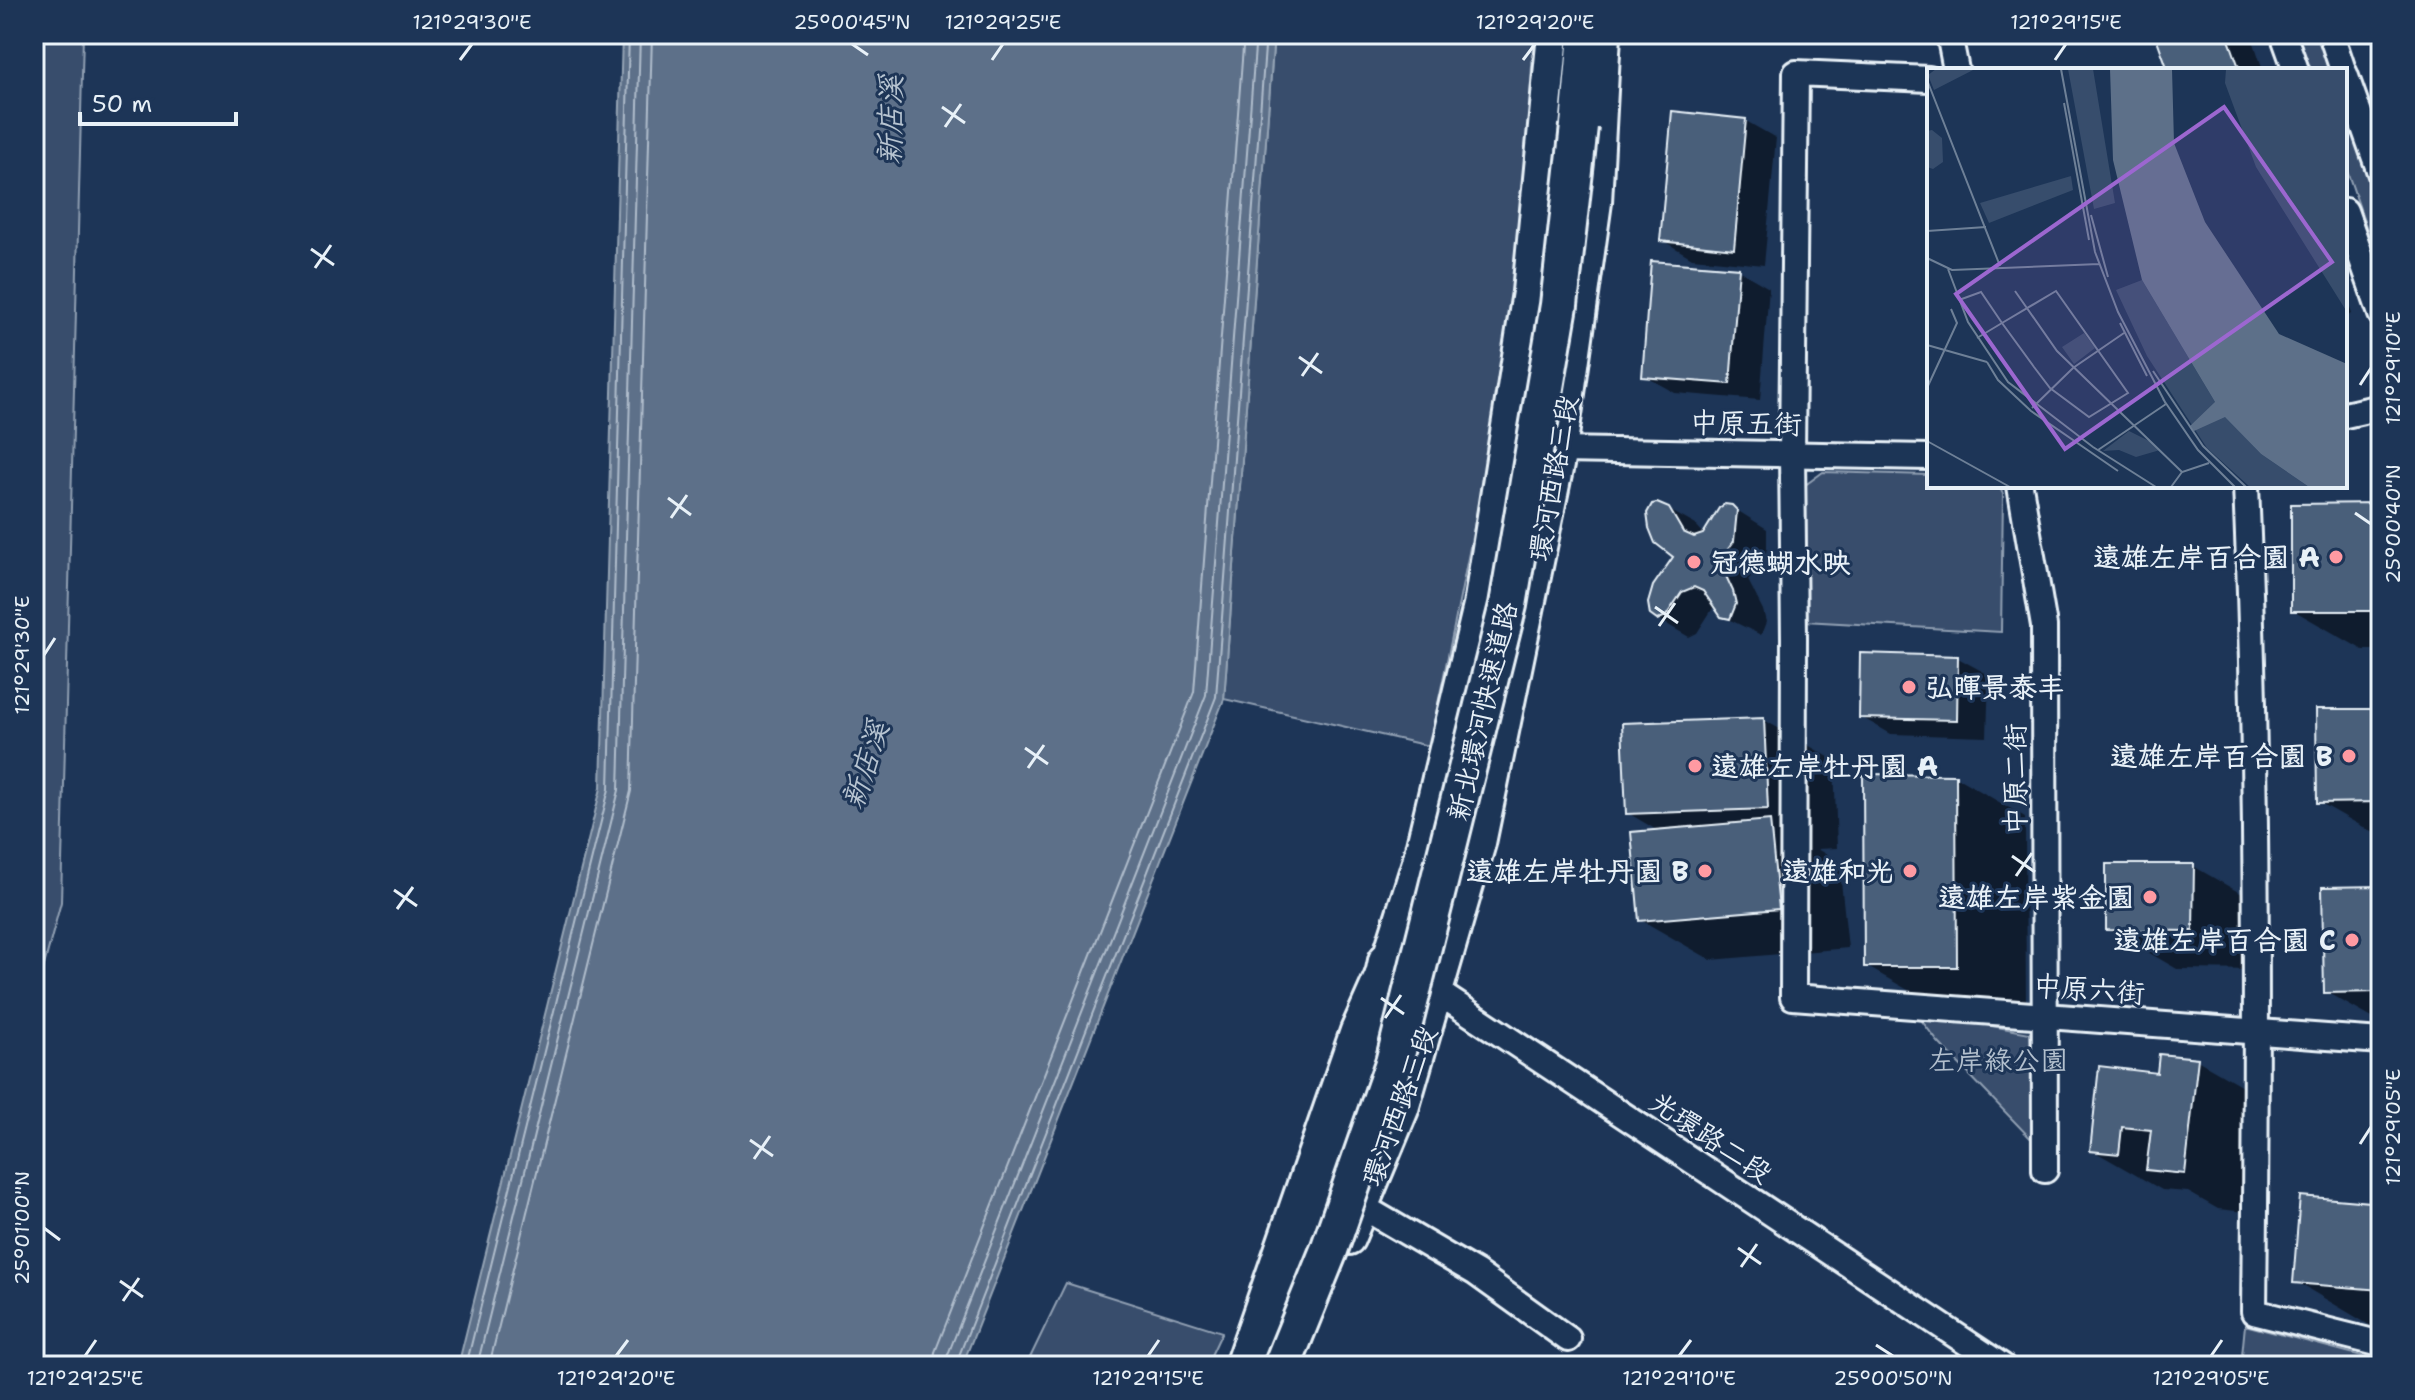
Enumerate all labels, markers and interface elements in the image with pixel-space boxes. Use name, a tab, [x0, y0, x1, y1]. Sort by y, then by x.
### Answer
text: 121°29'30"E	[413, 9, 531, 35]
text: 25°00'45"N	[793, 9, 911, 35]
text: 121°29'25"E	[945, 9, 1061, 35]
text: 121°29'20"E	[1476, 9, 1594, 35]
text: 121°29'15"E	[2010, 9, 2122, 35]
inset map	[1927, 68, 2347, 488]
water label: 新店溪	[869, 73, 911, 165]
scale bar	[80, 76, 236, 126]
text: 50 m	[92, 88, 152, 120]
text: 121°29'10"E	[2380, 311, 2406, 425]
street label: 環河西路三段	[1520, 392, 1586, 564]
street label: 中原五街	[1690, 403, 1802, 443]
text: 25°00'40"N	[2380, 464, 2406, 584]
place label: 遠雄左岸百合園 A	[2093, 538, 2320, 576]
place label: 冠德蝴水映	[1710, 543, 1851, 581]
marker: 遠雄左岸百合園 A	[2327, 548, 2345, 566]
marker: 冠德蝴水映	[1685, 553, 1703, 571]
text: 121°29'30"E	[9, 596, 35, 714]
street label: 新北環河快速道路	[1438, 598, 1526, 824]
place label: 弘暉景泰丰	[1925, 668, 2065, 706]
marker: 弘暉景泰丰	[1900, 678, 1918, 696]
water label: 新店溪	[832, 714, 899, 814]
street label: 中原二街	[1996, 723, 2034, 835]
place label: 遠雄左岸百合園 B	[2110, 737, 2333, 775]
place label: 遠雄左岸牡丹園 A	[1711, 747, 1938, 785]
marker: 遠雄左岸百合園 B	[2340, 747, 2358, 765]
marker: 遠雄左岸牡丹園 A	[1686, 757, 1704, 775]
place label: 遠雄左岸牡丹園 B	[1466, 852, 1689, 890]
place label: 遠雄和光	[1782, 852, 1894, 890]
marker: 遠雄左岸牡丹園 B	[1696, 862, 1714, 880]
marker: 遠雄和光	[1901, 862, 1919, 880]
place label: 遠雄左岸紫金園	[1938, 878, 2134, 916]
marker: 遠雄左岸紫金園	[2141, 888, 2159, 906]
place label: 遠雄左岸百合園 C	[2113, 921, 2336, 959]
marker: 遠雄左岸百合園 C	[2343, 931, 2361, 949]
street label: 中原六街	[2032, 966, 2146, 1012]
street label: 環河西路三段	[1352, 1021, 1446, 1191]
park label: 左岸綠公園	[1928, 1041, 2068, 1079]
text: 121°29'05"E	[2380, 1069, 2406, 1185]
street label: 光環路二段	[1642, 1082, 1780, 1192]
text: 25°01'00"N	[9, 1171, 35, 1285]
text: 121°29'25"E	[27, 1365, 143, 1391]
text: 121°29'20"E	[557, 1365, 675, 1391]
text: 121°29'15"E	[1092, 1365, 1204, 1391]
text: 121°29'10"E	[1622, 1365, 1736, 1391]
text: 25°00'50"N	[1834, 1365, 1952, 1391]
text: 121°29'05"E	[2153, 1365, 2269, 1391]

